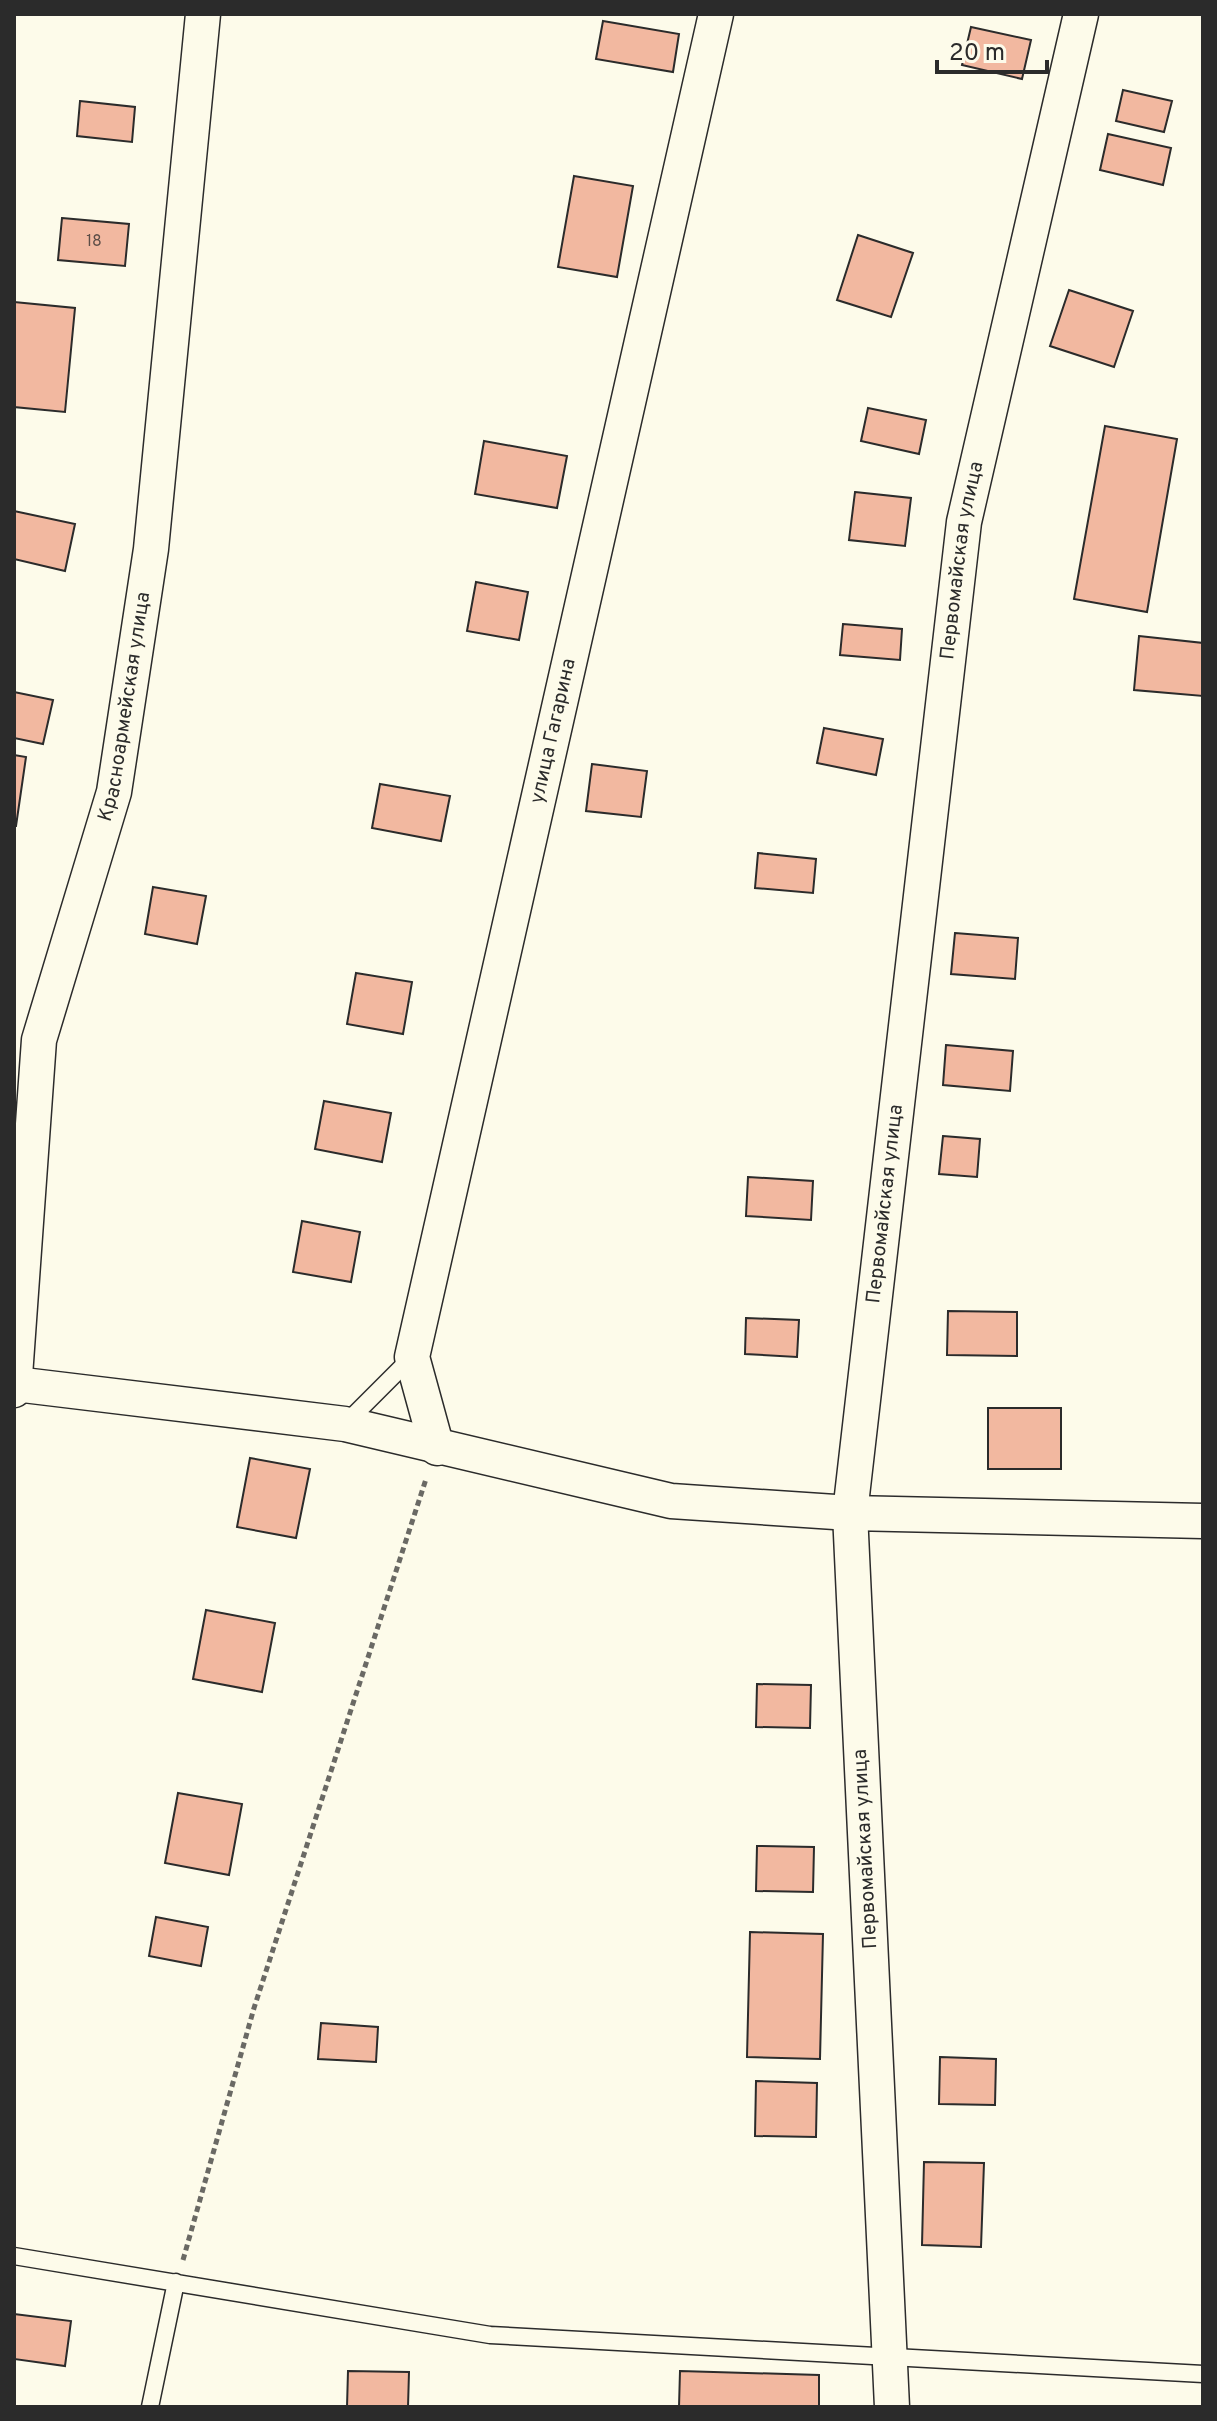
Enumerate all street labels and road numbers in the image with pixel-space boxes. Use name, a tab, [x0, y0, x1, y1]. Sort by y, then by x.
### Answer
street label: Первомайская улица	[935, 459, 991, 661]
street label: Красноармейская улица	[93, 590, 157, 825]
street label: улица Гагарина	[525, 656, 583, 806]
street label: Первомайская улица	[861, 1103, 910, 1305]
street label: Первомайская улица	[848, 1748, 884, 1950]

